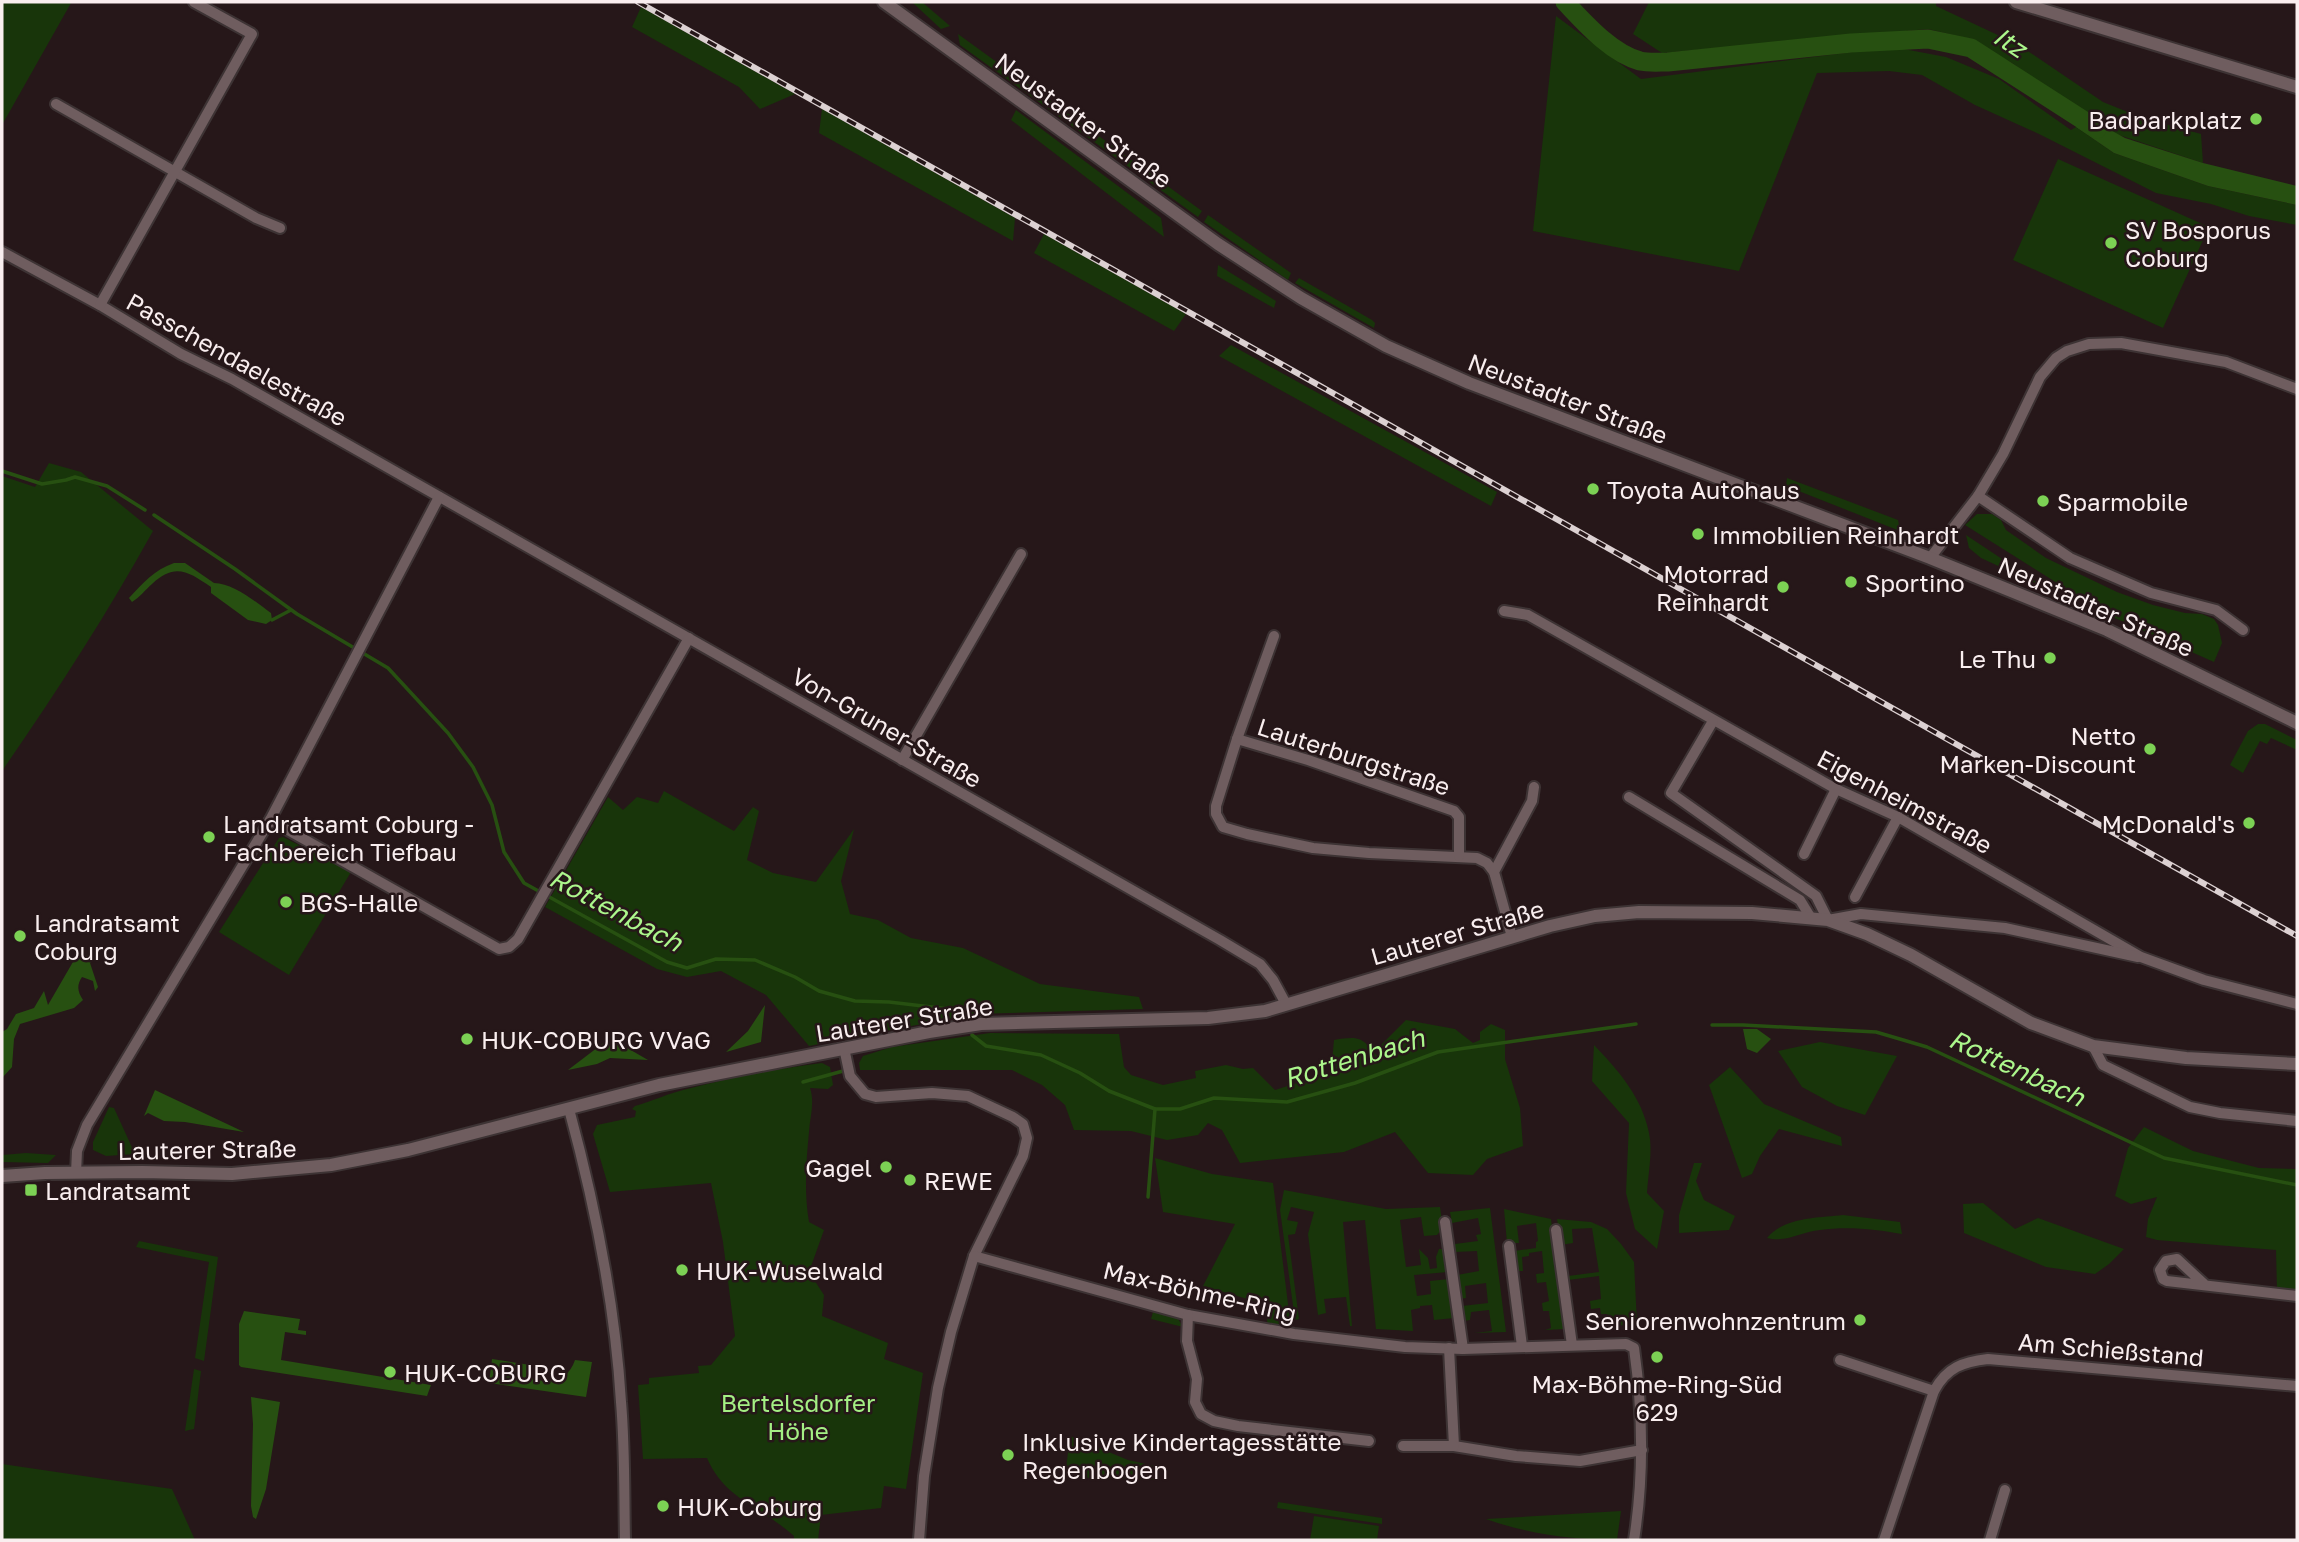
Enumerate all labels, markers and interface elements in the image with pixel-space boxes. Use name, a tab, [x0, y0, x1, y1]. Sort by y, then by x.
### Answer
water label: Itz	[1988, 20, 2034, 65]
street label: Neustadter Straße	[990, 46, 1178, 194]
place label: Badparkplatz	[2088, 105, 2242, 134]
marker: Badparkplatz	[2248, 111, 2264, 127]
place label: SV Bosporus Coburg	[2125, 215, 2271, 272]
marker: SV Bosporus Coburg	[2103, 235, 2119, 251]
street label: Passchendaelestraße	[122, 286, 352, 432]
street label: Neustadter Straße	[1464, 347, 1672, 449]
place label: Toyota Autohaus	[1607, 475, 1800, 504]
marker: Toyota Autohaus	[1585, 481, 1601, 497]
place label: Sparmobile	[2057, 487, 2188, 516]
marker: Sparmobile	[2035, 493, 2051, 509]
place label: Immobilien Reinhardt	[1712, 520, 1959, 549]
marker: Immobilien Reinhardt	[1690, 526, 1706, 542]
street label: Neustadter Straße	[1994, 550, 2198, 662]
place label: Motorrad Reinhardt	[1656, 559, 1769, 616]
place label: Sportino	[1865, 568, 1965, 597]
marker: Sportino	[1843, 574, 1859, 590]
marker: Motorrad Reinhardt	[1775, 579, 1791, 595]
place label: Le Thu	[1958, 644, 2036, 673]
marker: Le Thu	[2042, 650, 2058, 666]
street label: Von-Gruner-Straße	[787, 661, 987, 793]
street label: Lauterburgstraße	[1254, 711, 1454, 801]
place label: Netto Marken-Discount	[1939, 721, 2136, 778]
marker: Netto Marken-Discount	[2142, 741, 2158, 757]
street label: Eigenheimstraße	[1813, 743, 1997, 859]
place label: Landratsamt Coburg - Fachbereich Tiefbau	[223, 809, 474, 866]
place label: McDonald's	[2102, 809, 2235, 838]
marker: McDonald's	[2241, 815, 2257, 831]
marker: Landratsamt Coburg - Fachbereich Tiefbau	[201, 829, 217, 845]
water label: Rottenbach	[544, 862, 688, 958]
place label: BGS-Halle	[300, 888, 418, 917]
street label: Lauterer Straße	[1367, 893, 1547, 971]
marker: BGS-Halle	[278, 894, 294, 910]
place label: Landratsamt Coburg	[34, 908, 180, 965]
marker: Landratsamt Coburg	[12, 928, 28, 944]
street label: Lauterer Straße	[813, 991, 995, 1047]
water label: Rottenbach	[1280, 1022, 1429, 1094]
water label: Rottenbach	[1945, 1023, 2090, 1113]
place label: HUK-COBURG VVaG	[481, 1025, 711, 1054]
marker: HUK-COBURG VVaG	[459, 1031, 475, 1047]
street label: Lauterer Straße	[117, 1133, 297, 1165]
place label: Gagel	[805, 1153, 872, 1182]
marker: Gagel	[878, 1159, 894, 1175]
place label: REWE	[924, 1166, 993, 1195]
marker: REWE	[902, 1172, 918, 1188]
place label: Landratsamt	[45, 1176, 191, 1205]
marker: Landratsamt	[23, 1182, 39, 1198]
street label: Max-Böhme-Ring	[1101, 1255, 1299, 1327]
place label: HUK-Wuselwald	[696, 1256, 883, 1285]
marker: HUK-Wuselwald	[674, 1262, 690, 1278]
place label: Seniorenwohnzentrum	[1585, 1306, 1846, 1335]
marker: Seniorenwohnzentrum	[1852, 1312, 1868, 1328]
street label: Am Schießstand	[2017, 1326, 2205, 1372]
marker: Max-Böhme-Ring-Süd 629	[1649, 1349, 1665, 1365]
place label: HUK-COBURG	[404, 1358, 566, 1387]
marker: HUK-COBURG	[382, 1364, 398, 1380]
place label: Max-Böhme-Ring-Süd 629	[1531, 1369, 1783, 1426]
park label: Bertelsdorfer Höhe	[721, 1388, 875, 1445]
place label: Inklusive Kindertagesstätte Regenbogen	[1022, 1427, 1341, 1484]
marker: Inklusive Kindertagesstätte Regenbogen	[1000, 1447, 1016, 1463]
place label: HUK-Coburg	[677, 1492, 822, 1521]
marker: HUK-Coburg	[655, 1498, 671, 1514]

